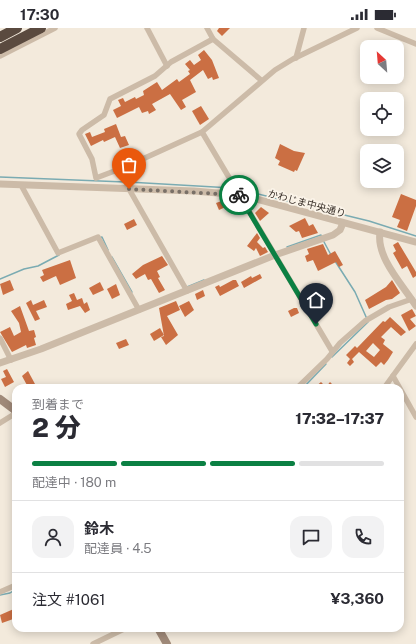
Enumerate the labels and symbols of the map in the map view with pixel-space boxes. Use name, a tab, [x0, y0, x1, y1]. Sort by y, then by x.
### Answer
north arrow	[360, 40, 404, 84]
pin	[112, 148, 146, 189]
courier	[219, 175, 259, 215]
street label: かわじま中央通り	[267, 187, 347, 219]
pin	[299, 283, 333, 324]

